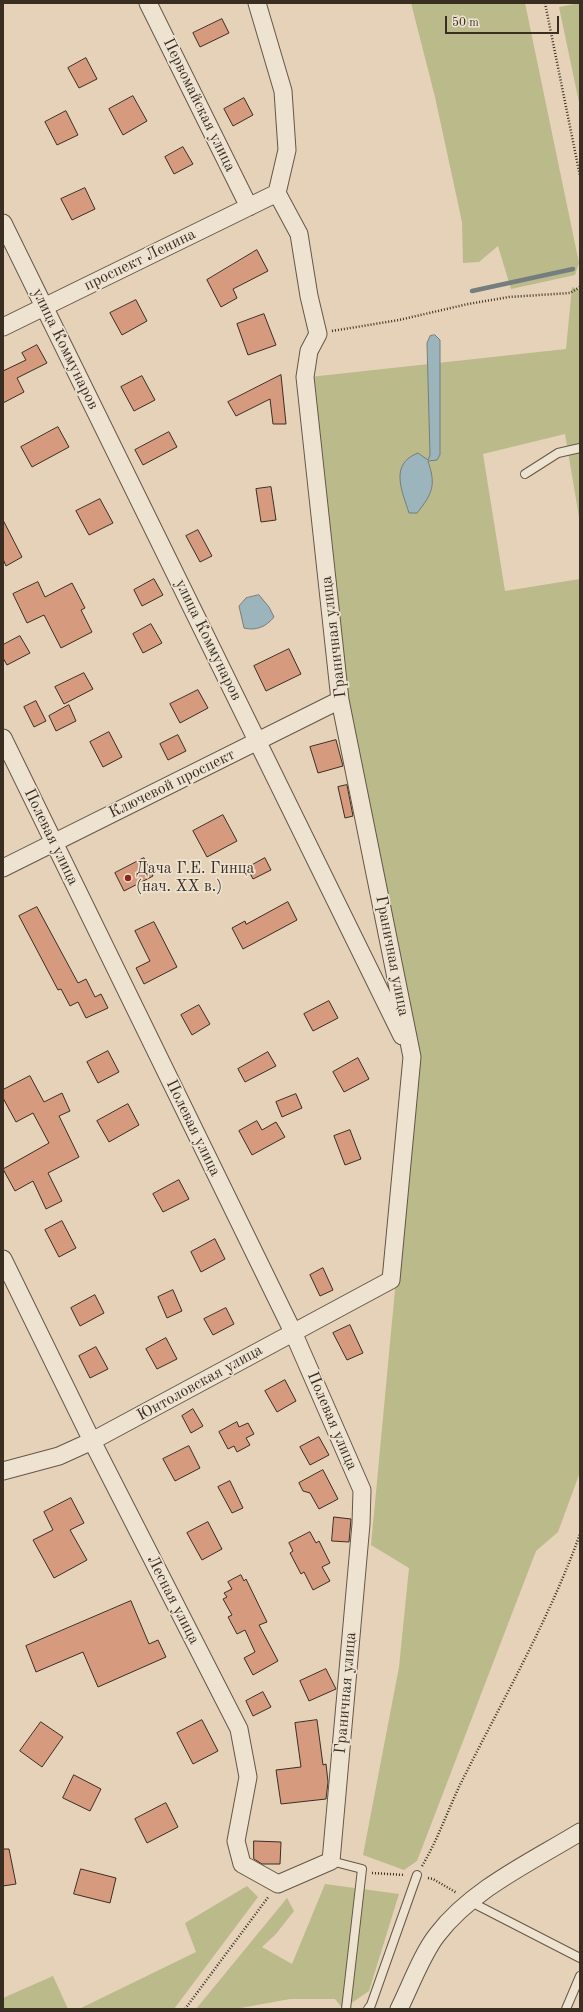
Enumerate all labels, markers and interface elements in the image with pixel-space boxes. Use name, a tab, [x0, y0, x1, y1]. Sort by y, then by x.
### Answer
scale bar	[447, 8, 561, 34]
text: 50 m	[452, 17, 479, 29]
street label: Первомайская улица	[158, 35, 240, 175]
street label: проспект Ленина	[81, 225, 199, 295]
street label: улица Коммунаров	[27, 285, 103, 413]
street label: Граничная улица	[317, 575, 351, 699]
street label: улица Коммунаров	[170, 576, 246, 704]
street label: Ключевой проспект	[106, 745, 238, 823]
street label: Полевая улица	[19, 785, 83, 889]
place label: Дача Г.Е. Гинца (нач. XX в.)	[136, 859, 254, 897]
marker: Дача Г.Е. Гинца (нач. XX в.)	[123, 873, 133, 883]
street label: Граничная улица	[371, 894, 413, 1018]
street label: Полевая улица	[161, 1076, 225, 1180]
street label: Юнтоловская улица	[134, 1341, 266, 1425]
street label: Полевая улица	[303, 1369, 361, 1473]
street label: Лесная улица	[142, 1552, 204, 1648]
street label: Граничная улица	[331, 1631, 361, 1755]

